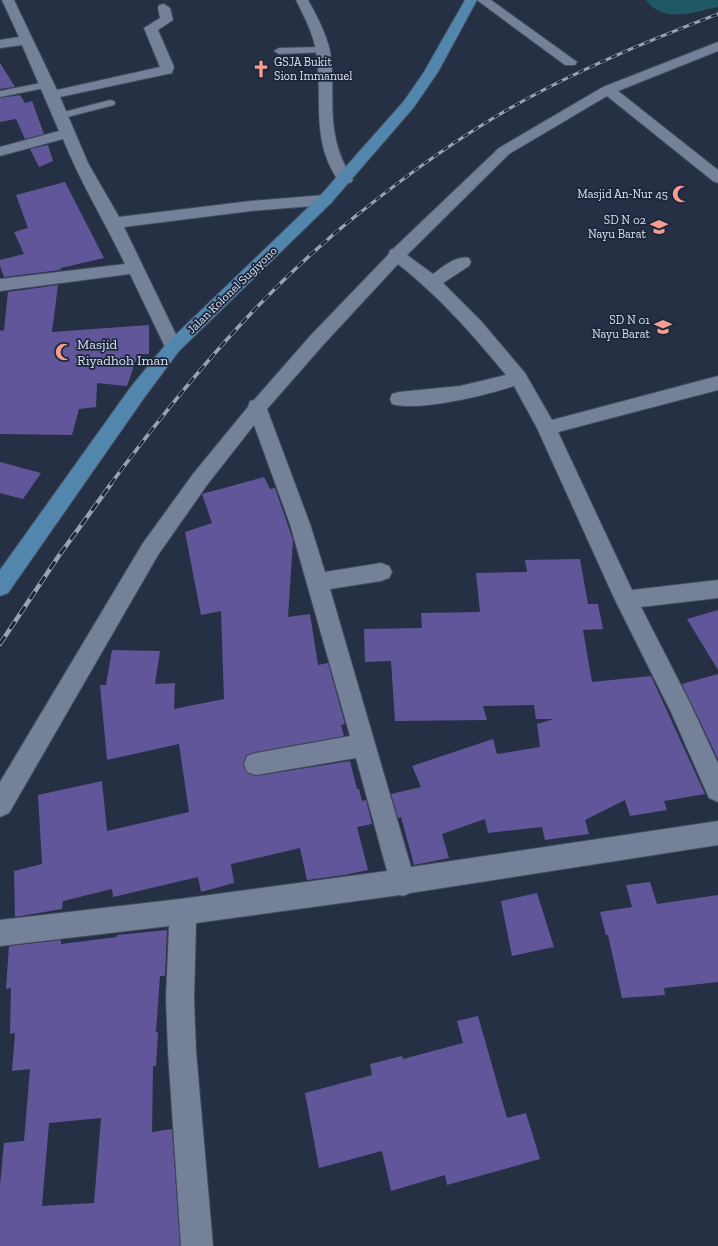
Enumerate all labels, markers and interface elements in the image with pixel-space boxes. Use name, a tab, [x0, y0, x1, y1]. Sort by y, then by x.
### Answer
place label: GSJA Bukit Sion Immanuel	[274, 55, 352, 83]
church icon: GSJA Bukit Sion Immanuel	[251, 59, 271, 79]
mosque icon: Masjid An-Nur 45	[671, 184, 691, 204]
place label: Masjid An-Nur 45	[577, 187, 668, 202]
place label: SD N 02 Nayu Barat	[588, 213, 647, 241]
school or university icon: SD N 02 Nayu Barat	[649, 217, 669, 237]
street label: Jalan Kolonel Sugiyono	[184, 244, 280, 336]
place label: SD N 01 Nayu Barat	[592, 313, 651, 341]
school or university icon: SD N 01 Nayu Barat	[653, 317, 673, 337]
place label: Masjid Riyadhoh Iman	[77, 336, 168, 369]
mosque icon: Masjid Riyadhoh Iman	[54, 342, 74, 362]

